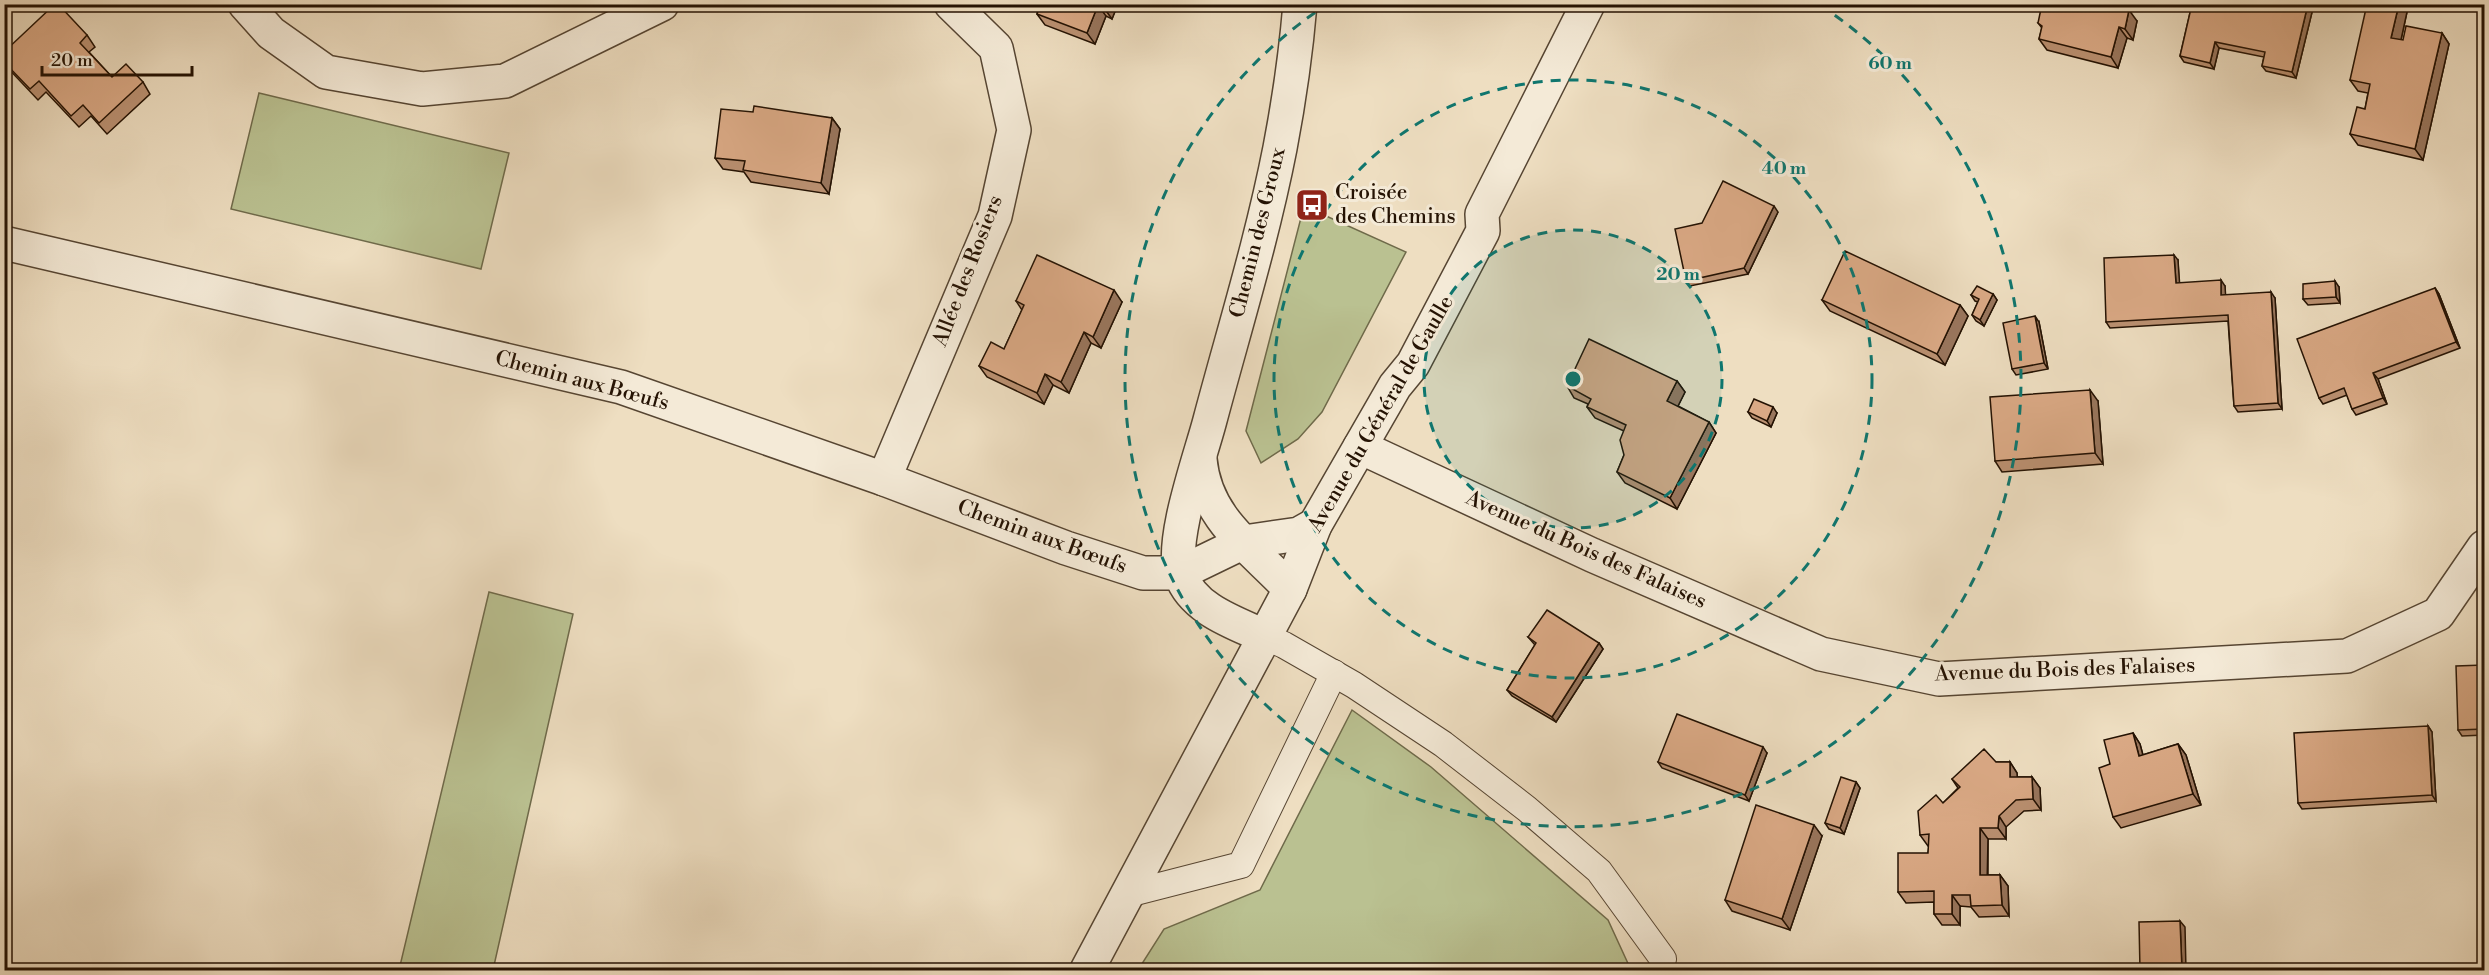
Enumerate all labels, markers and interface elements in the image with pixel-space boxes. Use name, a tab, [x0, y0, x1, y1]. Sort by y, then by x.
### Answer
scale bar	[42, 39, 192, 77]
text: 20 m	[51, 49, 93, 72]
text: 60 m	[1868, 52, 1912, 75]
street label: Chemin des Groux	[1224, 145, 1292, 321]
text: 40 m	[1762, 157, 1807, 180]
place label: Croisée des Chemins	[1335, 180, 1456, 230]
bus stop icon: Croisée des Chemins	[1294, 187, 1330, 223]
street label: Allée des Rosiers	[927, 192, 1009, 351]
text: 20 m	[1656, 263, 1700, 286]
street label: Avenue du Général de Gaulle	[1302, 291, 1460, 538]
street label: Chemin aux Bœufs	[492, 345, 672, 417]
centre of rings	[1563, 369, 1583, 389]
street label: Avenue du Bois des Falaises	[1461, 485, 1710, 615]
street label: Chemin aux Bœufs	[953, 494, 1131, 580]
street label: Avenue du Bois des Falaises	[1933, 652, 2196, 688]

